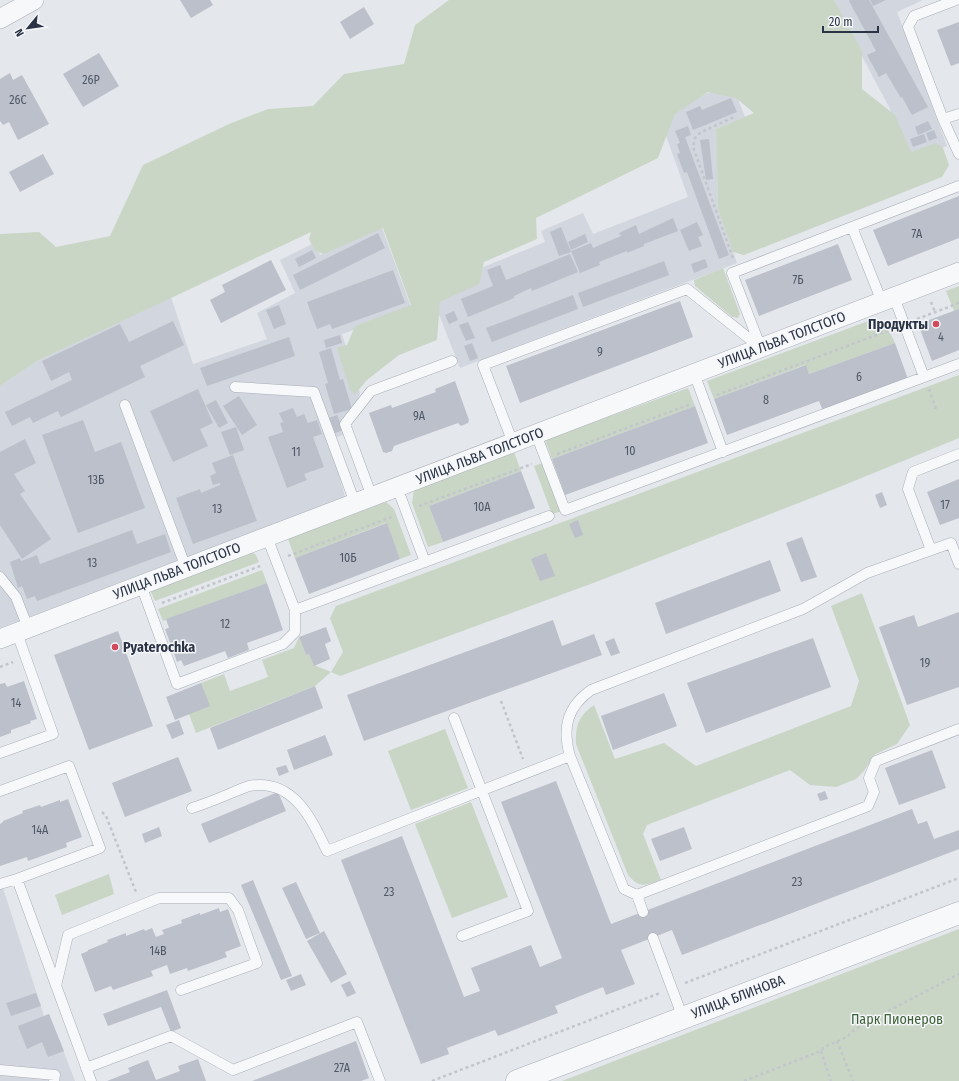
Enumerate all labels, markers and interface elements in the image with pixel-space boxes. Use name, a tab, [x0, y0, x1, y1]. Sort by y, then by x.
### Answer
north arrow	[8, 8, 48, 48]
scale bar	[823, 8, 878, 34]
text: 20 m	[829, 15, 853, 29]
text: N	[12, 27, 27, 39]
house number: 26Р	[82, 73, 100, 87]
house number: 26С	[9, 93, 27, 107]
house number: 7А	[912, 227, 923, 241]
house number: 7Б	[792, 273, 804, 287]
street label: УЛИЦА ЛЬВА ТОЛСТОГО	[715, 308, 848, 372]
place label: Продукты	[868, 316, 928, 333]
marker: Продукты	[931, 319, 941, 329]
house number: 4	[938, 330, 944, 344]
house number: 9	[597, 345, 603, 359]
house number: 6	[856, 370, 862, 384]
house number: 8	[763, 393, 769, 407]
house number: 9А	[413, 409, 426, 423]
street label: УЛИЦА ЛЬВА ТОЛСТОГО	[413, 424, 546, 488]
house number: 10	[625, 444, 635, 458]
house number: 11	[291, 445, 301, 459]
house number: 13Б	[88, 473, 104, 487]
house number: 17	[940, 498, 950, 512]
house number: 10А	[473, 500, 491, 514]
house number: 13	[212, 502, 222, 516]
street label: УЛИЦА ЛЬВА ТОЛСТОГО	[110, 539, 243, 603]
house number: 10Б	[339, 551, 357, 565]
house number: 13	[87, 556, 97, 570]
house number: 12	[220, 617, 230, 631]
place label: Pyaterochka	[123, 639, 195, 656]
marker: Pyaterochka	[110, 642, 120, 652]
house number: 19	[920, 656, 930, 670]
house number: 14	[11, 696, 21, 710]
house number: 14А	[32, 823, 49, 837]
house number: 23	[792, 875, 802, 889]
house number: 23	[384, 885, 394, 899]
house number: 14В	[149, 944, 167, 958]
street label: УЛИЦА БЛИНОВА	[688, 971, 788, 1023]
park label: Парк Пионеров	[851, 1011, 943, 1028]
house number: 27А	[334, 1061, 351, 1075]

